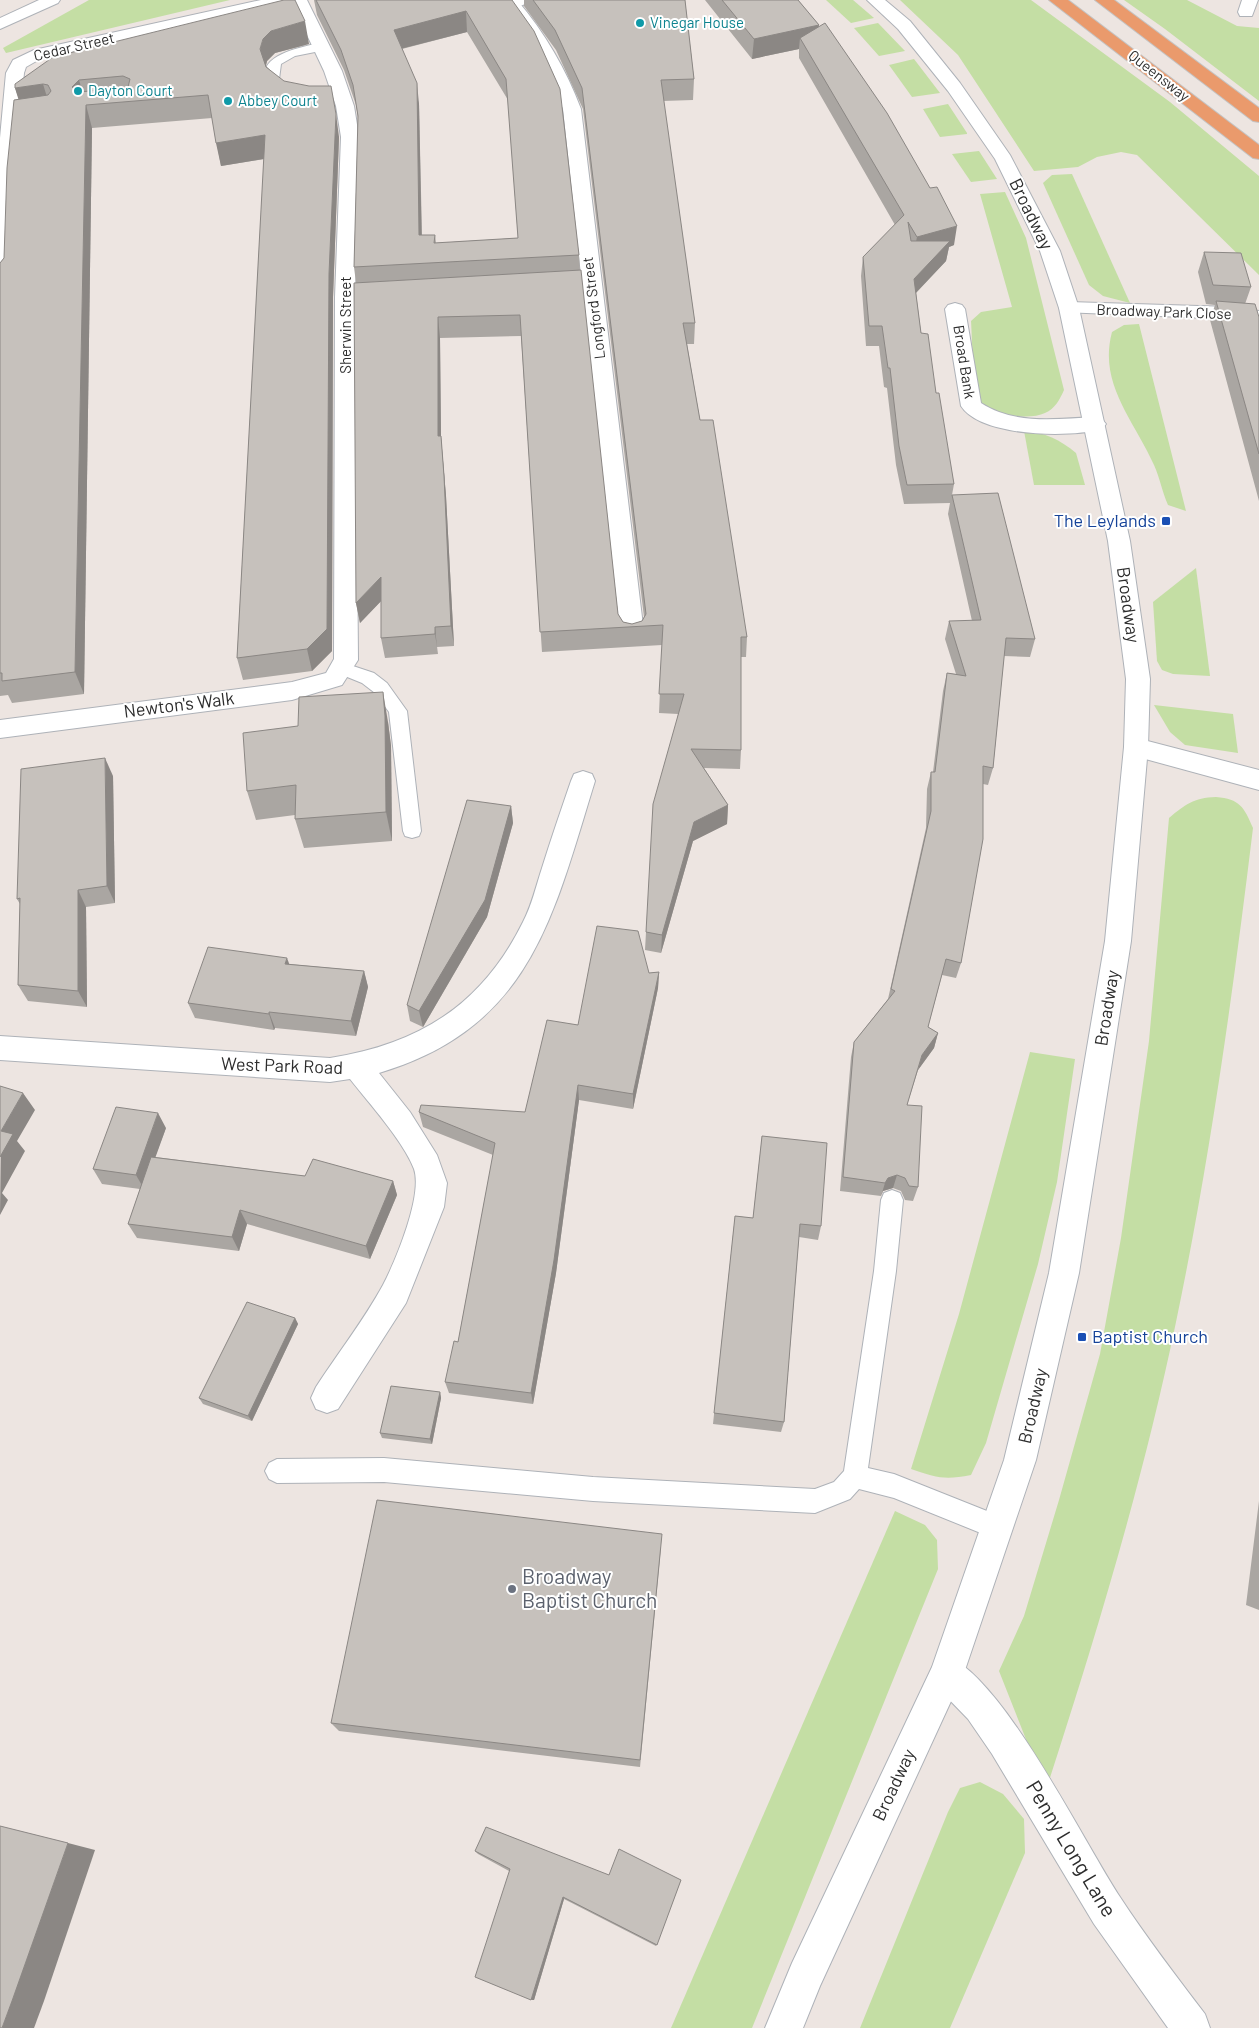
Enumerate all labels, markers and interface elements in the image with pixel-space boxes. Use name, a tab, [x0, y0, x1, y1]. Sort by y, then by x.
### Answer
place label: Vinegar House	[650, 13, 744, 31]
marker: Vinegar House	[634, 17, 646, 29]
street label: Cedar Street	[32, 28, 116, 64]
street label: Queensway	[1125, 46, 1194, 105]
place label: Dayton Court	[88, 81, 173, 99]
marker: Dayton Court	[72, 85, 84, 97]
place label: Abbey Court	[238, 91, 318, 109]
marker: Abbey Court	[222, 95, 234, 107]
street label: Broadway	[1005, 174, 1059, 253]
street label: Longford Street	[578, 256, 608, 360]
street label: Sherwin Street	[336, 276, 354, 374]
street label: Broadway Park Close	[1096, 300, 1232, 322]
street label: Broad Bank	[950, 324, 980, 400]
place label: The Leylands	[1054, 509, 1156, 531]
marker: The Leylands	[1160, 515, 1172, 527]
street label: Broadway	[1113, 565, 1145, 644]
street label: Newton's Walk	[122, 686, 235, 722]
street label: Broadway	[1089, 968, 1123, 1047]
street label: West Park Road	[221, 1052, 343, 1078]
place label: Baptist Church	[1092, 1325, 1208, 1347]
marker: Baptist Church	[1076, 1331, 1088, 1343]
street label: Broadway	[1013, 1366, 1051, 1446]
place label: Broadway Baptist Church	[522, 1563, 657, 1612]
marker: Broadway Baptist Church	[506, 1583, 518, 1595]
street label: Broadway	[867, 1745, 919, 1824]
street label: Penny Long Lane	[1022, 1775, 1123, 1921]

